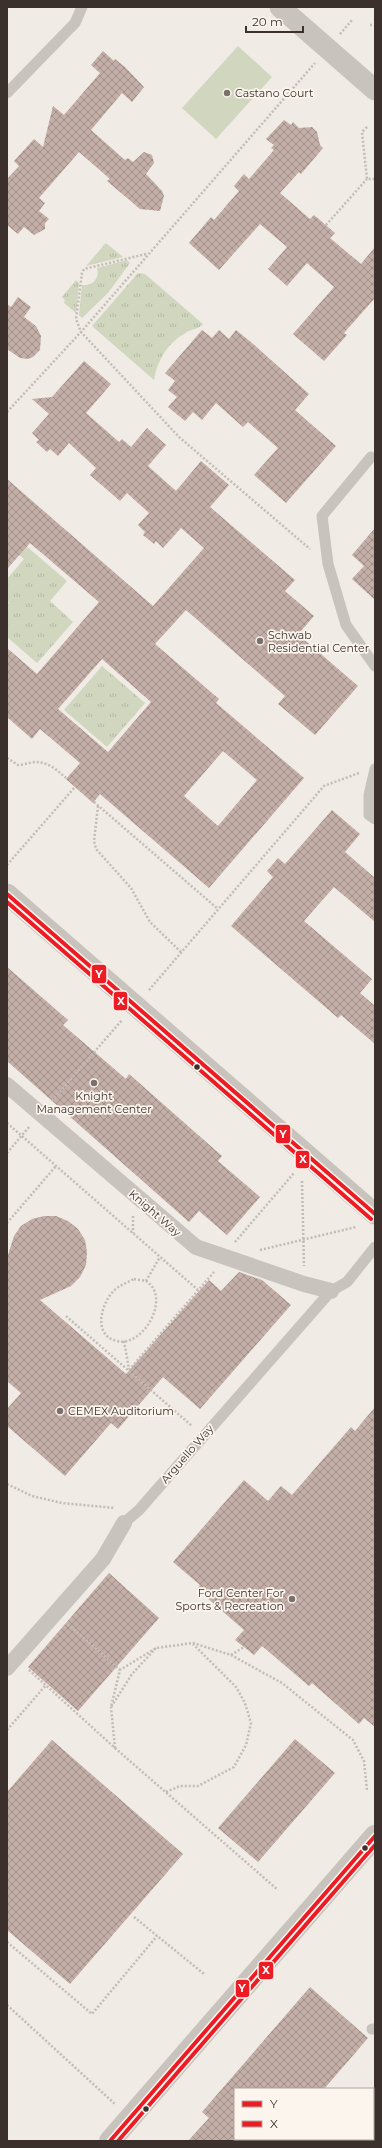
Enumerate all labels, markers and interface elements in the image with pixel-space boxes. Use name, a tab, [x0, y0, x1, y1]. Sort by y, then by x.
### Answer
scale bar	[246, 8, 303, 34]
text: 20 m	[252, 14, 283, 29]
place label: Castano Court	[235, 86, 314, 100]
marker: Castano Court	[222, 88, 232, 98]
place label: Schwab Residential Center	[268, 628, 369, 655]
marker: Schwab Residential Center	[255, 636, 265, 646]
line badge: Y	[91, 964, 107, 984]
text: Y	[94, 967, 103, 981]
line badge: X	[113, 991, 128, 1011]
text: X	[117, 994, 125, 1008]
unlabelled marker	[192, 1062, 202, 1072]
marker: Knight Management Center	[89, 1078, 99, 1088]
place label: Knight Management Center	[36, 1089, 152, 1116]
line badge: Y	[275, 1124, 291, 1144]
text: Y	[278, 1127, 287, 1141]
line badge: X	[295, 1150, 310, 1169]
text: X	[299, 1152, 307, 1166]
street label: Knight Way	[126, 1187, 184, 1239]
place label: CEMEX Auditorium	[68, 1404, 174, 1418]
marker: CEMEX Auditorium	[55, 1406, 65, 1416]
street label: Arguello Way	[158, 1422, 216, 1486]
place label: Ford Center For Sports & Recreation	[176, 1586, 284, 1613]
marker: Ford Center For Sports & Recreation	[287, 1594, 297, 1604]
unlabelled marker	[360, 1843, 370, 1853]
line badge: X	[258, 1961, 274, 1980]
text: X	[262, 1963, 270, 1977]
line badge: Y	[235, 1979, 250, 1998]
text: Y	[237, 1981, 246, 1995]
legend	[234, 2088, 374, 2140]
text: Y	[270, 2096, 278, 2111]
unlabelled marker	[141, 2104, 151, 2114]
text: X	[270, 2116, 278, 2131]

